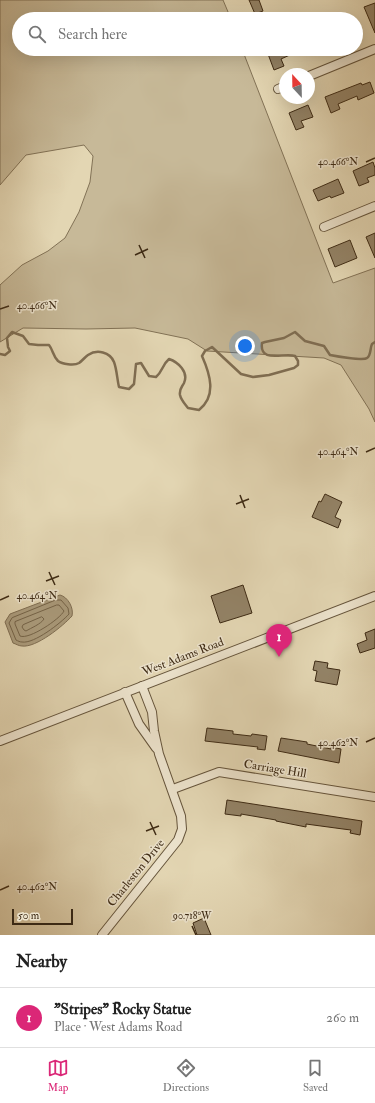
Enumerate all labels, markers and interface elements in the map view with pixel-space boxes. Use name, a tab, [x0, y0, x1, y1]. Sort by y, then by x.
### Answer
search box	[12, 12, 363, 56]
icon: search	[26, 23, 48, 45]
text: Search here	[58, 25, 127, 44]
north arrow	[279, 68, 315, 104]
text: 40.466°N	[318, 156, 358, 168]
text: 40.466°N	[17, 300, 57, 312]
your location	[235, 336, 255, 356]
text: 40.464°N	[318, 446, 358, 458]
text: 40.464°N	[17, 590, 57, 602]
pin: 1	[266, 624, 292, 657]
street label: West Adams Road	[139, 635, 226, 680]
text: 40.462°N	[318, 737, 358, 749]
street label: Carriage Hill	[243, 757, 307, 781]
street label: Charleston Drive	[104, 836, 168, 910]
text: 40.462°N	[17, 881, 57, 893]
scale bar	[12, 907, 73, 926]
text: 50 m	[18, 909, 39, 922]
text: 90.718°W	[172, 910, 212, 922]
text: Nearby	[16, 951, 67, 972]
text: "Stripes" Rocky Statue	[54, 1000, 191, 1019]
text: 1	[27, 1010, 31, 1026]
text: 260 m	[326, 1010, 359, 1026]
text: Place · West Adams Road	[54, 1019, 182, 1035]
tab: Map	[47, 1057, 69, 1094]
tab: Directions	[163, 1057, 209, 1094]
tab: Saved	[303, 1057, 328, 1094]

